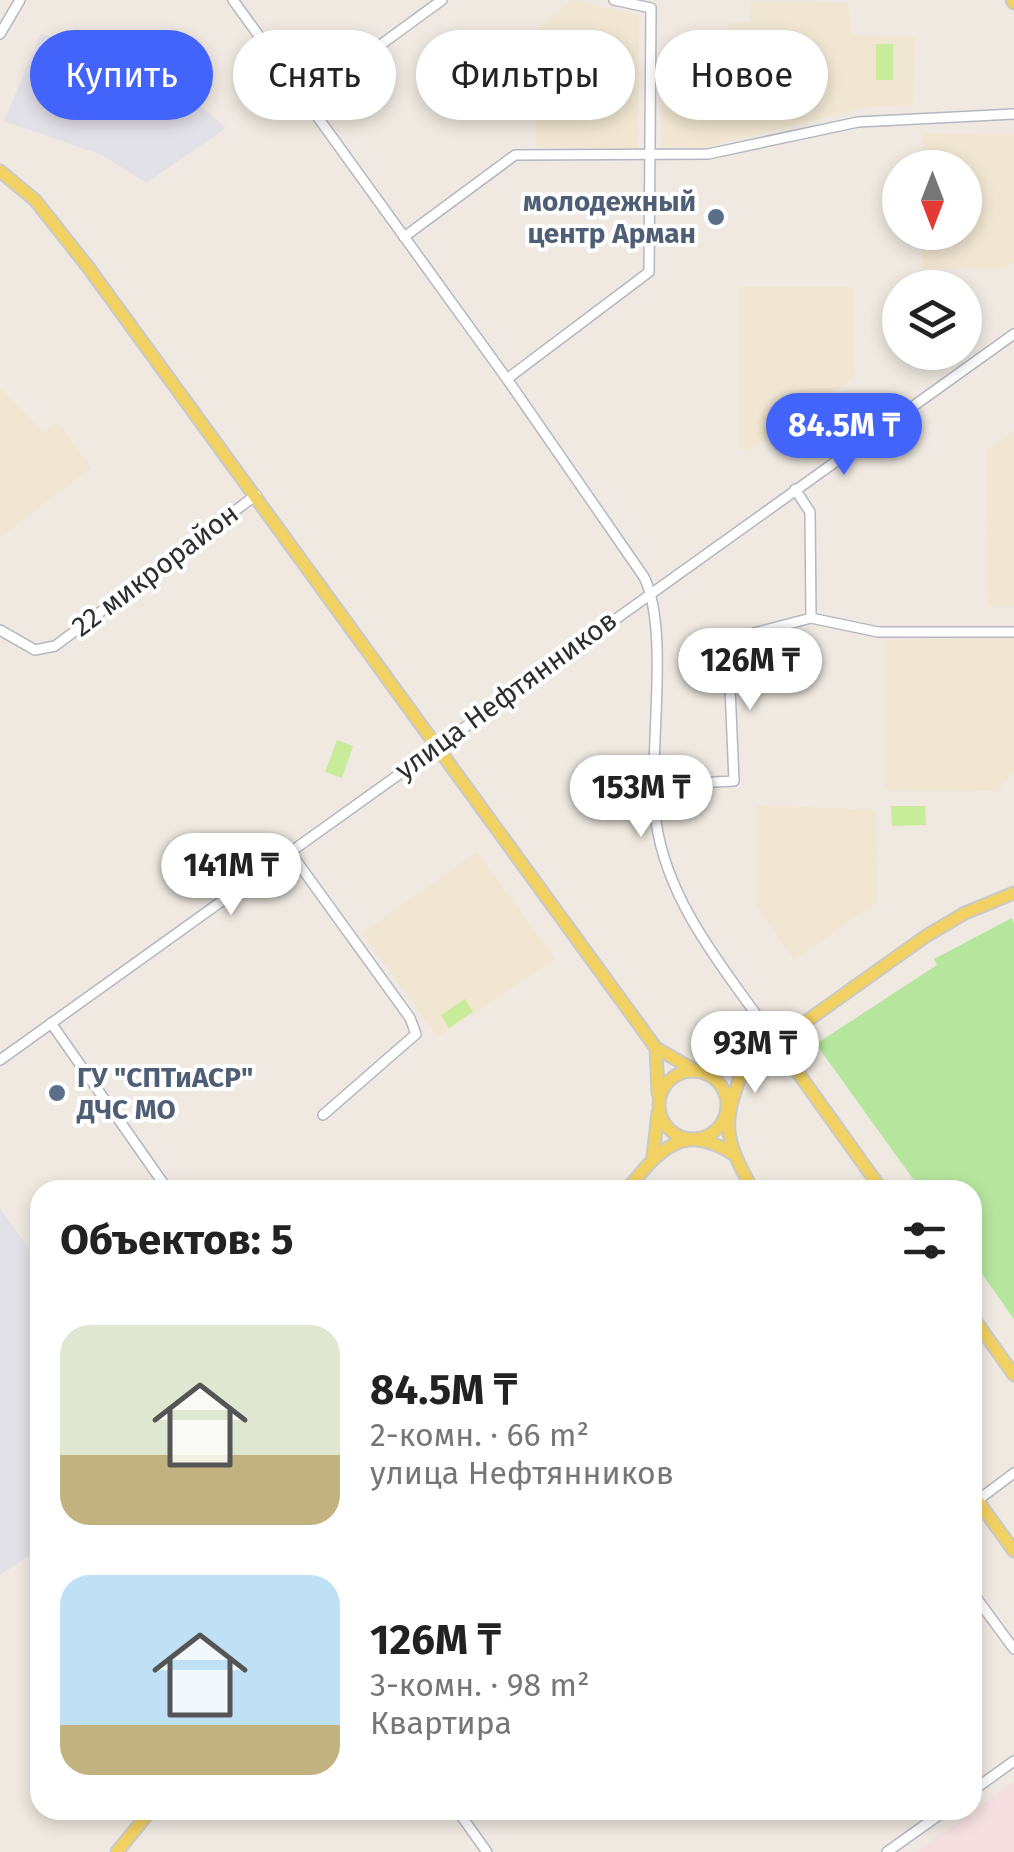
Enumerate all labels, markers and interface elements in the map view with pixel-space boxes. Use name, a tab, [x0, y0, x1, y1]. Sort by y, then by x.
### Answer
chip: Купить	[30, 30, 213, 120]
chip: Снять	[233, 30, 396, 120]
chip: Фильтры	[416, 30, 635, 120]
chip: Новое	[655, 30, 828, 120]
north arrow	[882, 150, 982, 250]
map controls	[882, 150, 982, 370]
place label: молодежный центр Арман	[523, 185, 696, 250]
marker: молодежный центр Арман	[705, 206, 727, 228]
button: layers	[882, 270, 982, 370]
pin: 84.5M ₸	[752, 393, 936, 478]
text: 84.5M ₸	[788, 406, 900, 444]
street label: 22 микрорайон	[65, 497, 245, 643]
street label: улица Нефтянников	[389, 604, 623, 786]
pin: 126M ₸	[669, 628, 831, 713]
text: 126M ₸	[700, 641, 800, 679]
pin: 153M ₸	[560, 755, 722, 840]
text: 153M ₸	[592, 768, 690, 806]
pin: 141M ₸	[150, 833, 312, 918]
text: 141M ₸	[183, 846, 279, 884]
pin: 93M ₸	[685, 1011, 825, 1096]
text: 93M ₸	[713, 1024, 797, 1062]
place label: ГУ "СПТиАСР" ДЧС МО	[76, 1061, 253, 1126]
marker: ГУ "СПТиАСР" ДЧС МО	[46, 1082, 68, 1104]
icon: filters	[897, 1213, 952, 1268]
text: Объектов: 5	[60, 1215, 293, 1265]
icon: home	[140, 1365, 260, 1485]
text: 84.5M ₸	[370, 1365, 517, 1415]
text: 2-комн. · 66 m²	[370, 1416, 589, 1454]
text: улица Нефтянников	[370, 1454, 674, 1492]
icon: home	[140, 1615, 260, 1735]
text: 126M ₸	[370, 1615, 501, 1665]
text: 3-комн. · 98 m²	[370, 1666, 590, 1704]
text: Квартира	[370, 1704, 512, 1742]

